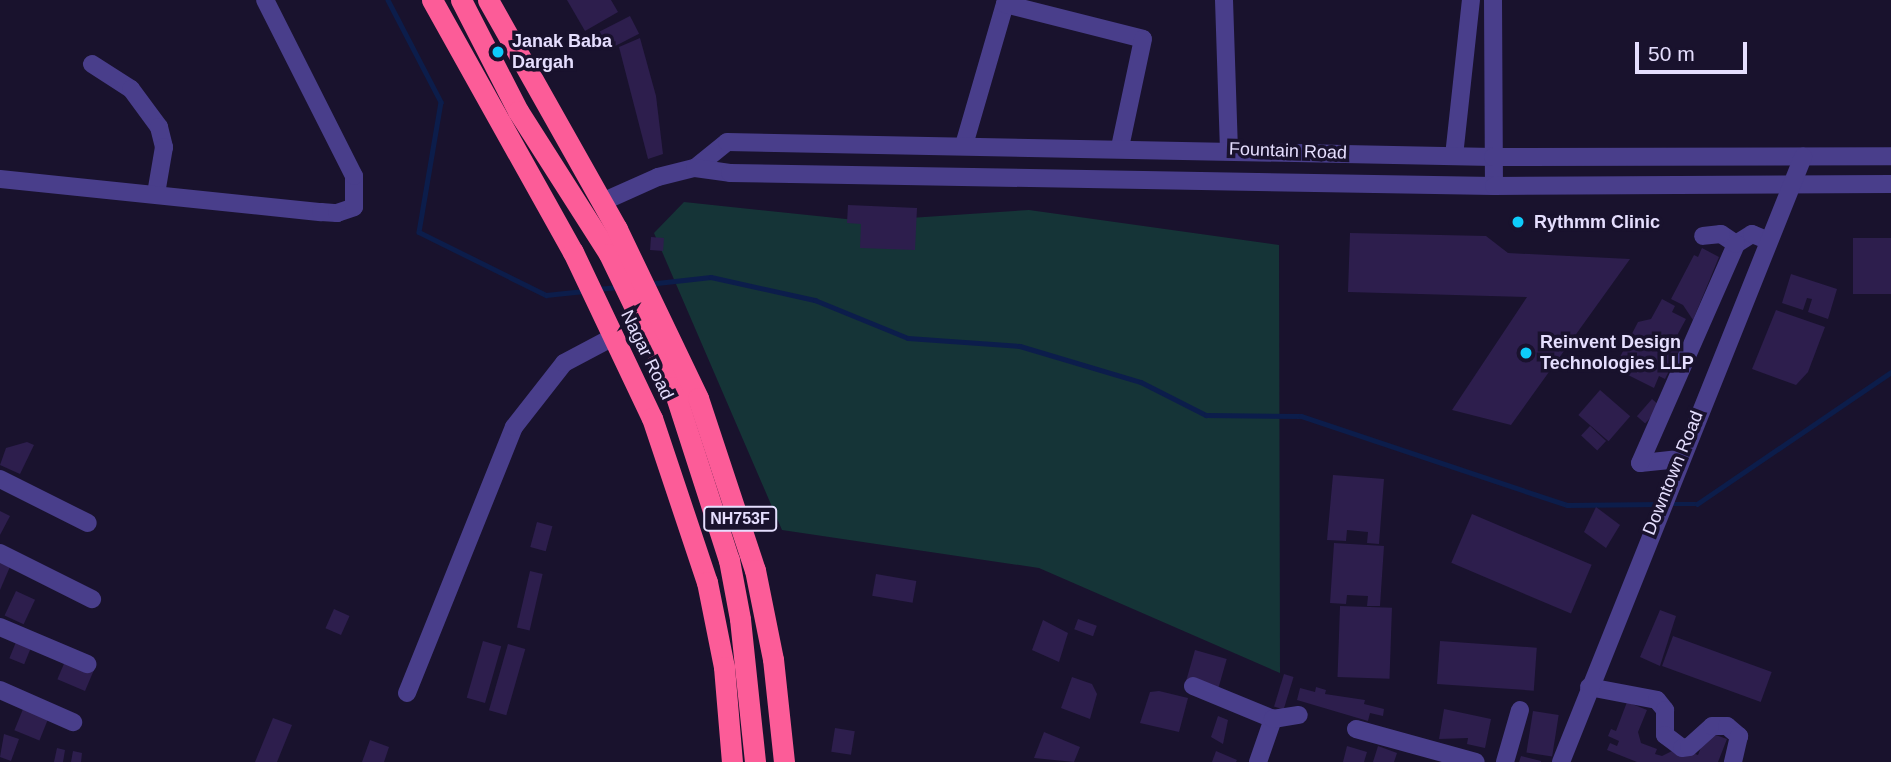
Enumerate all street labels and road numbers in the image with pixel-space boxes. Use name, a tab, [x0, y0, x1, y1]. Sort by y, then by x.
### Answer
street label: Fountain Road	[1229, 138, 1347, 164]
street label: Nagar Road	[616, 307, 678, 403]
street label: Downtown Road	[1638, 408, 1708, 538]
road number: NH753F	[702, 506, 778, 532]

